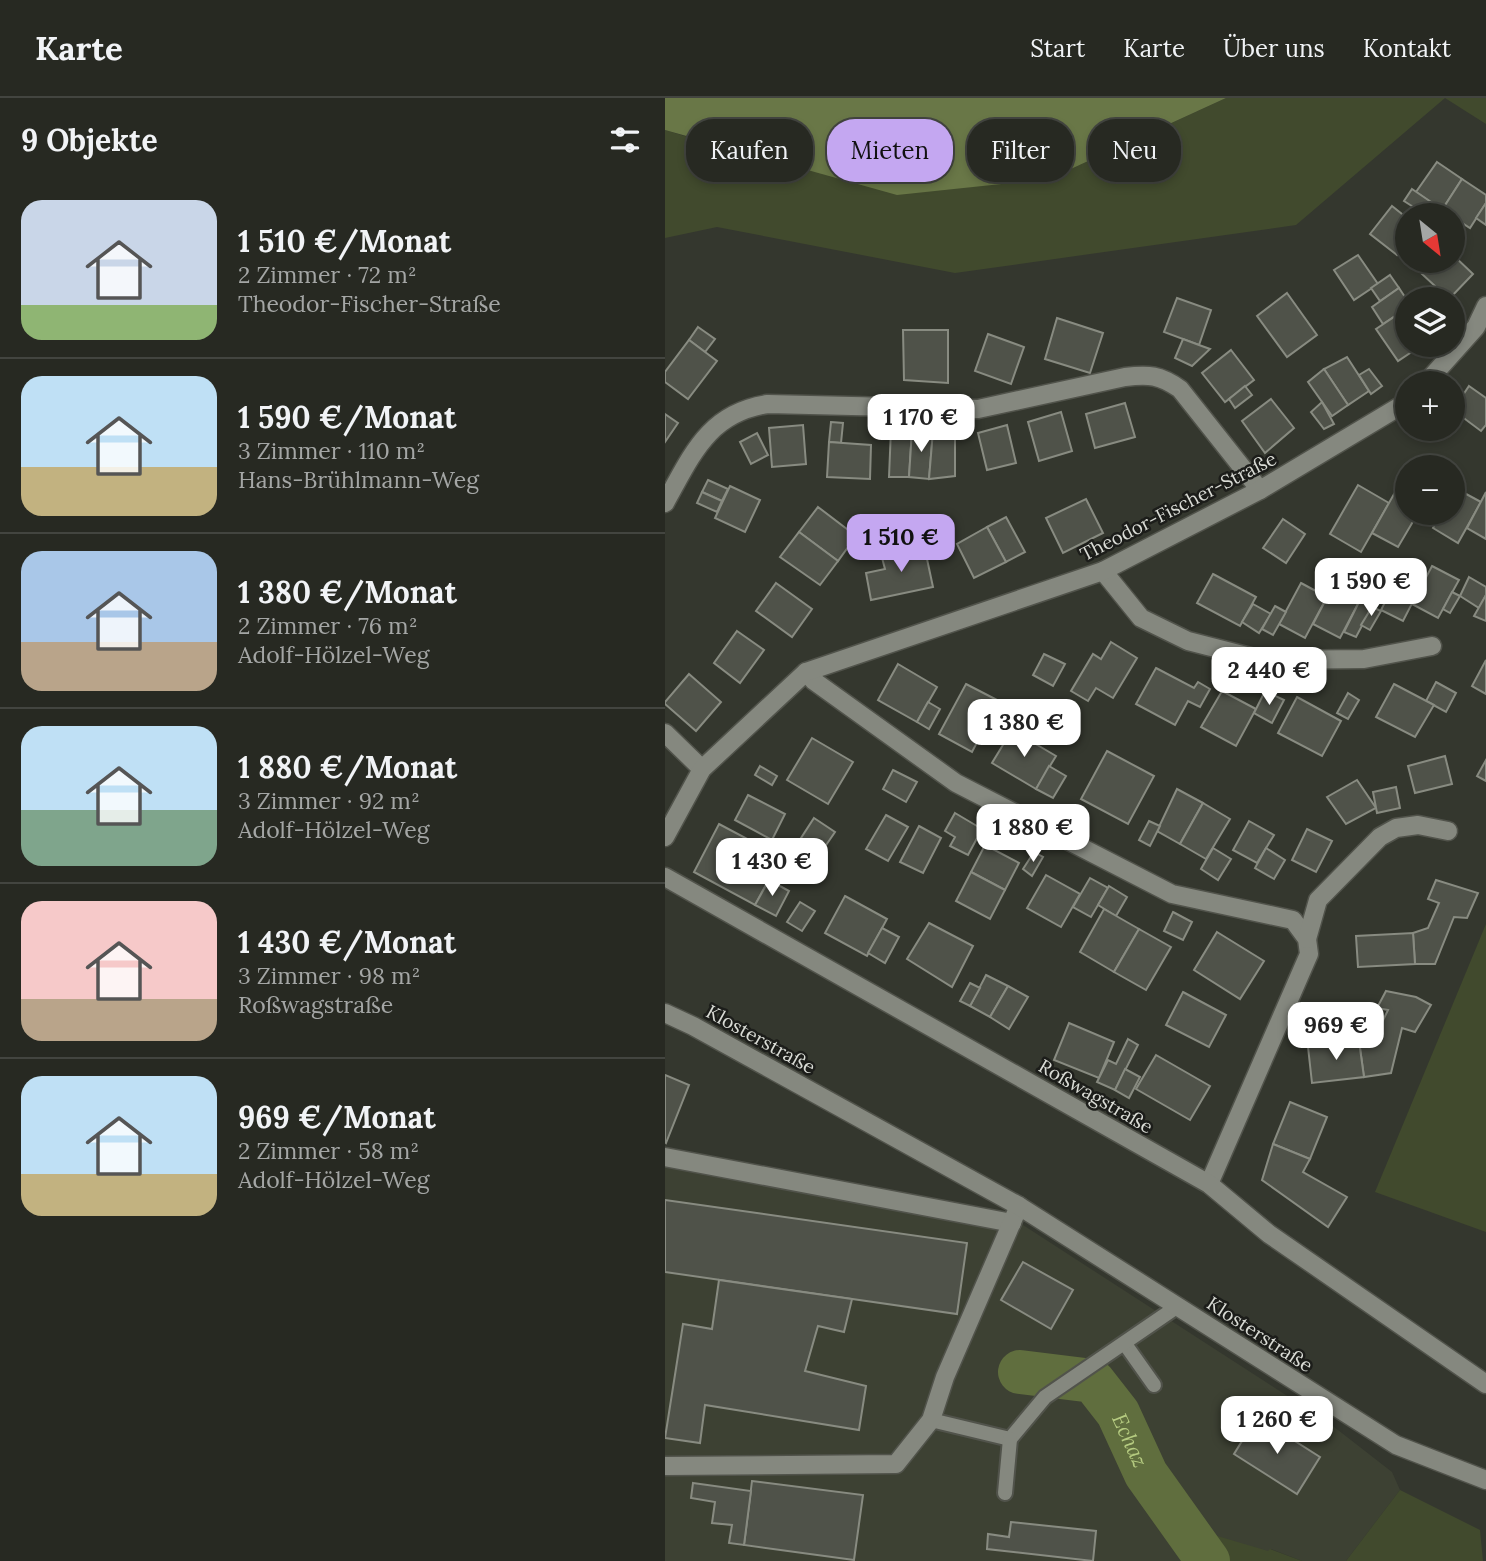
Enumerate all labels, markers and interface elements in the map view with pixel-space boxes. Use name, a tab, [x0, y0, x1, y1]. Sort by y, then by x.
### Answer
text: Karte	[35, 27, 123, 69]
text: Start	[1030, 33, 1085, 64]
text: Karte	[1123, 33, 1185, 64]
text: Über uns	[1223, 33, 1325, 64]
text: Kontakt	[1363, 33, 1451, 64]
chip: Kaufen	[686, 119, 813, 182]
chip: Mieten	[827, 119, 953, 182]
chip: Filter	[967, 119, 1074, 182]
chip: Neu	[1088, 119, 1181, 182]
text: 9 Objekte	[21, 121, 158, 159]
icon: filters	[606, 121, 644, 159]
north arrow	[1395, 203, 1465, 273]
map controls	[1395, 203, 1465, 525]
text: 1 510 €/Monat	[238, 222, 451, 260]
icon: home	[77, 228, 161, 312]
text: 2 Zimmer · 72 m²	[238, 260, 417, 289]
button: layers	[1395, 287, 1465, 357]
text: Theodor-Fischer-Straße	[238, 289, 501, 318]
button: +	[1395, 371, 1465, 441]
pin: 1 170 €	[856, 394, 986, 454]
text: 1 590 €/Monat	[238, 398, 456, 436]
text: 1 170 €	[884, 402, 958, 431]
icon: home	[77, 404, 161, 488]
text: 3 Zimmer · 110 m²	[238, 436, 425, 465]
street label: Theodor-Fischer-Straße	[1076, 446, 1280, 566]
button: −	[1395, 455, 1465, 525]
text: Hans-Brühlmann-Weg	[238, 465, 479, 494]
pin: 1 510 €	[836, 514, 966, 574]
text: 1 510 €	[863, 522, 939, 551]
pin: 1 590 €	[1306, 559, 1436, 618]
text: 1 590 €	[1331, 566, 1411, 595]
text: 1 380 €/Monat	[238, 573, 457, 611]
icon: home	[77, 579, 161, 663]
text: 2 Zimmer · 76 m²	[238, 611, 418, 640]
text: Adolf-Hölzel-Weg	[238, 640, 429, 669]
pin: 2 440 €	[1204, 648, 1334, 707]
text: 2 440 €	[1228, 655, 1310, 684]
pin: 1 380 €	[959, 700, 1089, 759]
text: 1 380 €	[984, 707, 1064, 736]
text: 1 880 €/Monat	[238, 748, 457, 786]
icon: home	[77, 754, 161, 838]
text: 3 Zimmer · 92 m²	[238, 786, 420, 815]
pin: 1 880 €	[968, 804, 1098, 864]
text: 1 880 €	[993, 812, 1073, 841]
text: Adolf-Hölzel-Weg	[238, 815, 429, 844]
pin: 1 430 €	[707, 838, 837, 898]
text: 1 430 €	[732, 846, 812, 875]
text: 1 430 €/Monat	[238, 923, 456, 961]
icon: home	[77, 929, 161, 1013]
text: 3 Zimmer · 98 m²	[238, 961, 420, 990]
text: Roßwagstraße	[238, 990, 393, 1019]
street label: Klosterstraße	[702, 999, 820, 1079]
pin: 969 €	[1287, 1002, 1385, 1062]
text: 969 €	[1304, 1010, 1368, 1039]
street label: Roßwagstraße	[1034, 1054, 1158, 1138]
text: 969 €/Monat	[238, 1098, 436, 1136]
icon: home	[77, 1104, 161, 1188]
text: 2 Zimmer · 58 m²	[238, 1136, 419, 1165]
text: Adolf-Hölzel-Weg	[238, 1165, 429, 1194]
street label: Klosterstraße	[1203, 1291, 1317, 1377]
pin: 1 260 €	[1212, 1396, 1342, 1456]
text: 1 260 €	[1237, 1404, 1317, 1433]
water label: Echaz	[1106, 1409, 1155, 1471]

